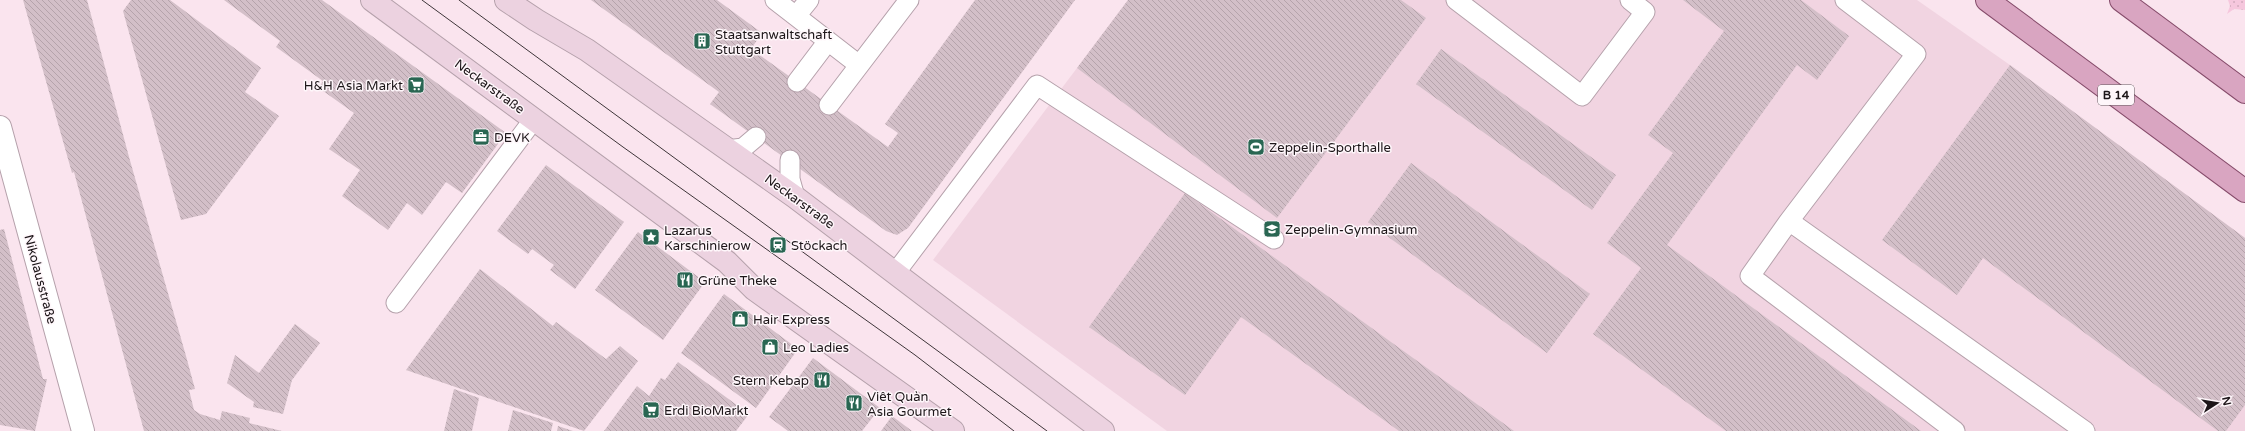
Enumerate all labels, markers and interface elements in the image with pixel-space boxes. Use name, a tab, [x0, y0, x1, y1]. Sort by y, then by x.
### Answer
place label: Staatsanwaltschaft Stuttgart	[715, 27, 832, 58]
building icon: Staatsanwaltschaft Stuttgart	[692, 31, 712, 51]
street label: Neckarstraße	[451, 56, 527, 118]
supermarket icon: H&H Asia Markt	[406, 75, 426, 95]
place label: H&H Asia Markt	[304, 78, 403, 94]
road number: B 14	[2098, 85, 2134, 105]
office icon: DEVK	[471, 127, 491, 147]
place label: DEVK	[494, 130, 530, 146]
sports icon: Zeppelin-Sporthalle	[1246, 137, 1266, 157]
place label: Zeppelin-Sporthalle	[1269, 140, 1391, 156]
street label: Neckarstraße	[761, 171, 837, 233]
school or university icon: Zeppelin-Gymnasium	[1262, 219, 1282, 239]
place label: Zeppelin-Gymnasium	[1285, 222, 1417, 238]
place label: Lazarus Karschinierow	[664, 223, 751, 254]
place icon: Lazarus Karschinierow	[641, 227, 661, 247]
street label: Nikolausstraße	[20, 233, 60, 326]
station icon: Stöckach	[768, 235, 788, 255]
place label: Stöckach	[791, 238, 848, 254]
restaurant icon: Grüne Theke	[675, 270, 695, 290]
place label: Grüne Theke	[698, 273, 777, 289]
shop icon: Hair Express	[730, 309, 750, 329]
place label: Hair Express	[753, 312, 830, 328]
shop icon: Leo Ladies	[760, 337, 780, 357]
place label: Leo Ladies	[783, 340, 849, 356]
restaurant icon: Stern Kebap	[812, 370, 832, 390]
place label: Stern Kebap	[733, 373, 809, 389]
north arrow	[2197, 383, 2237, 423]
place label: Viêt Quàn Asia Gourmet	[867, 389, 952, 420]
restaurant icon: Viêt Quàn Asia Gourmet	[844, 393, 864, 413]
text: N	[2219, 395, 2234, 407]
supermarket icon: Erdi BioMarkt	[641, 400, 661, 420]
place label: Erdi BioMarkt	[664, 403, 749, 419]

